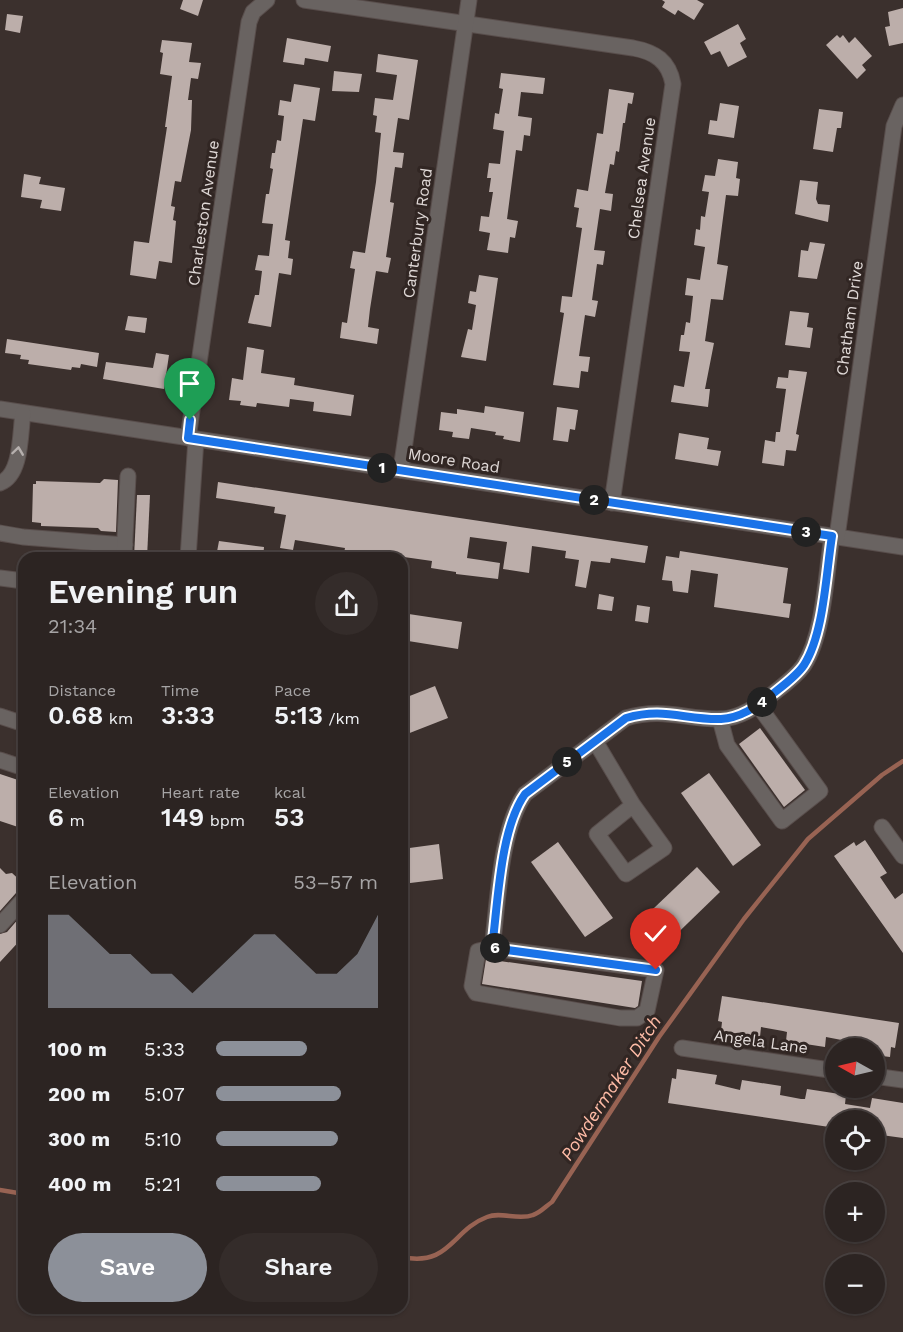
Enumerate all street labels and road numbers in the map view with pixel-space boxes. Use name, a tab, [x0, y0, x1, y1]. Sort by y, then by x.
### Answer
street label: Chelsea Avenue	[624, 116, 659, 240]
street label: Charleston Avenue	[184, 139, 223, 287]
street label: Canterbury Road	[399, 167, 436, 299]
street label: Chatham Drive	[832, 259, 867, 377]
street label: Moore Road	[407, 444, 501, 477]
street label: Angela Lane	[713, 1025, 809, 1058]

